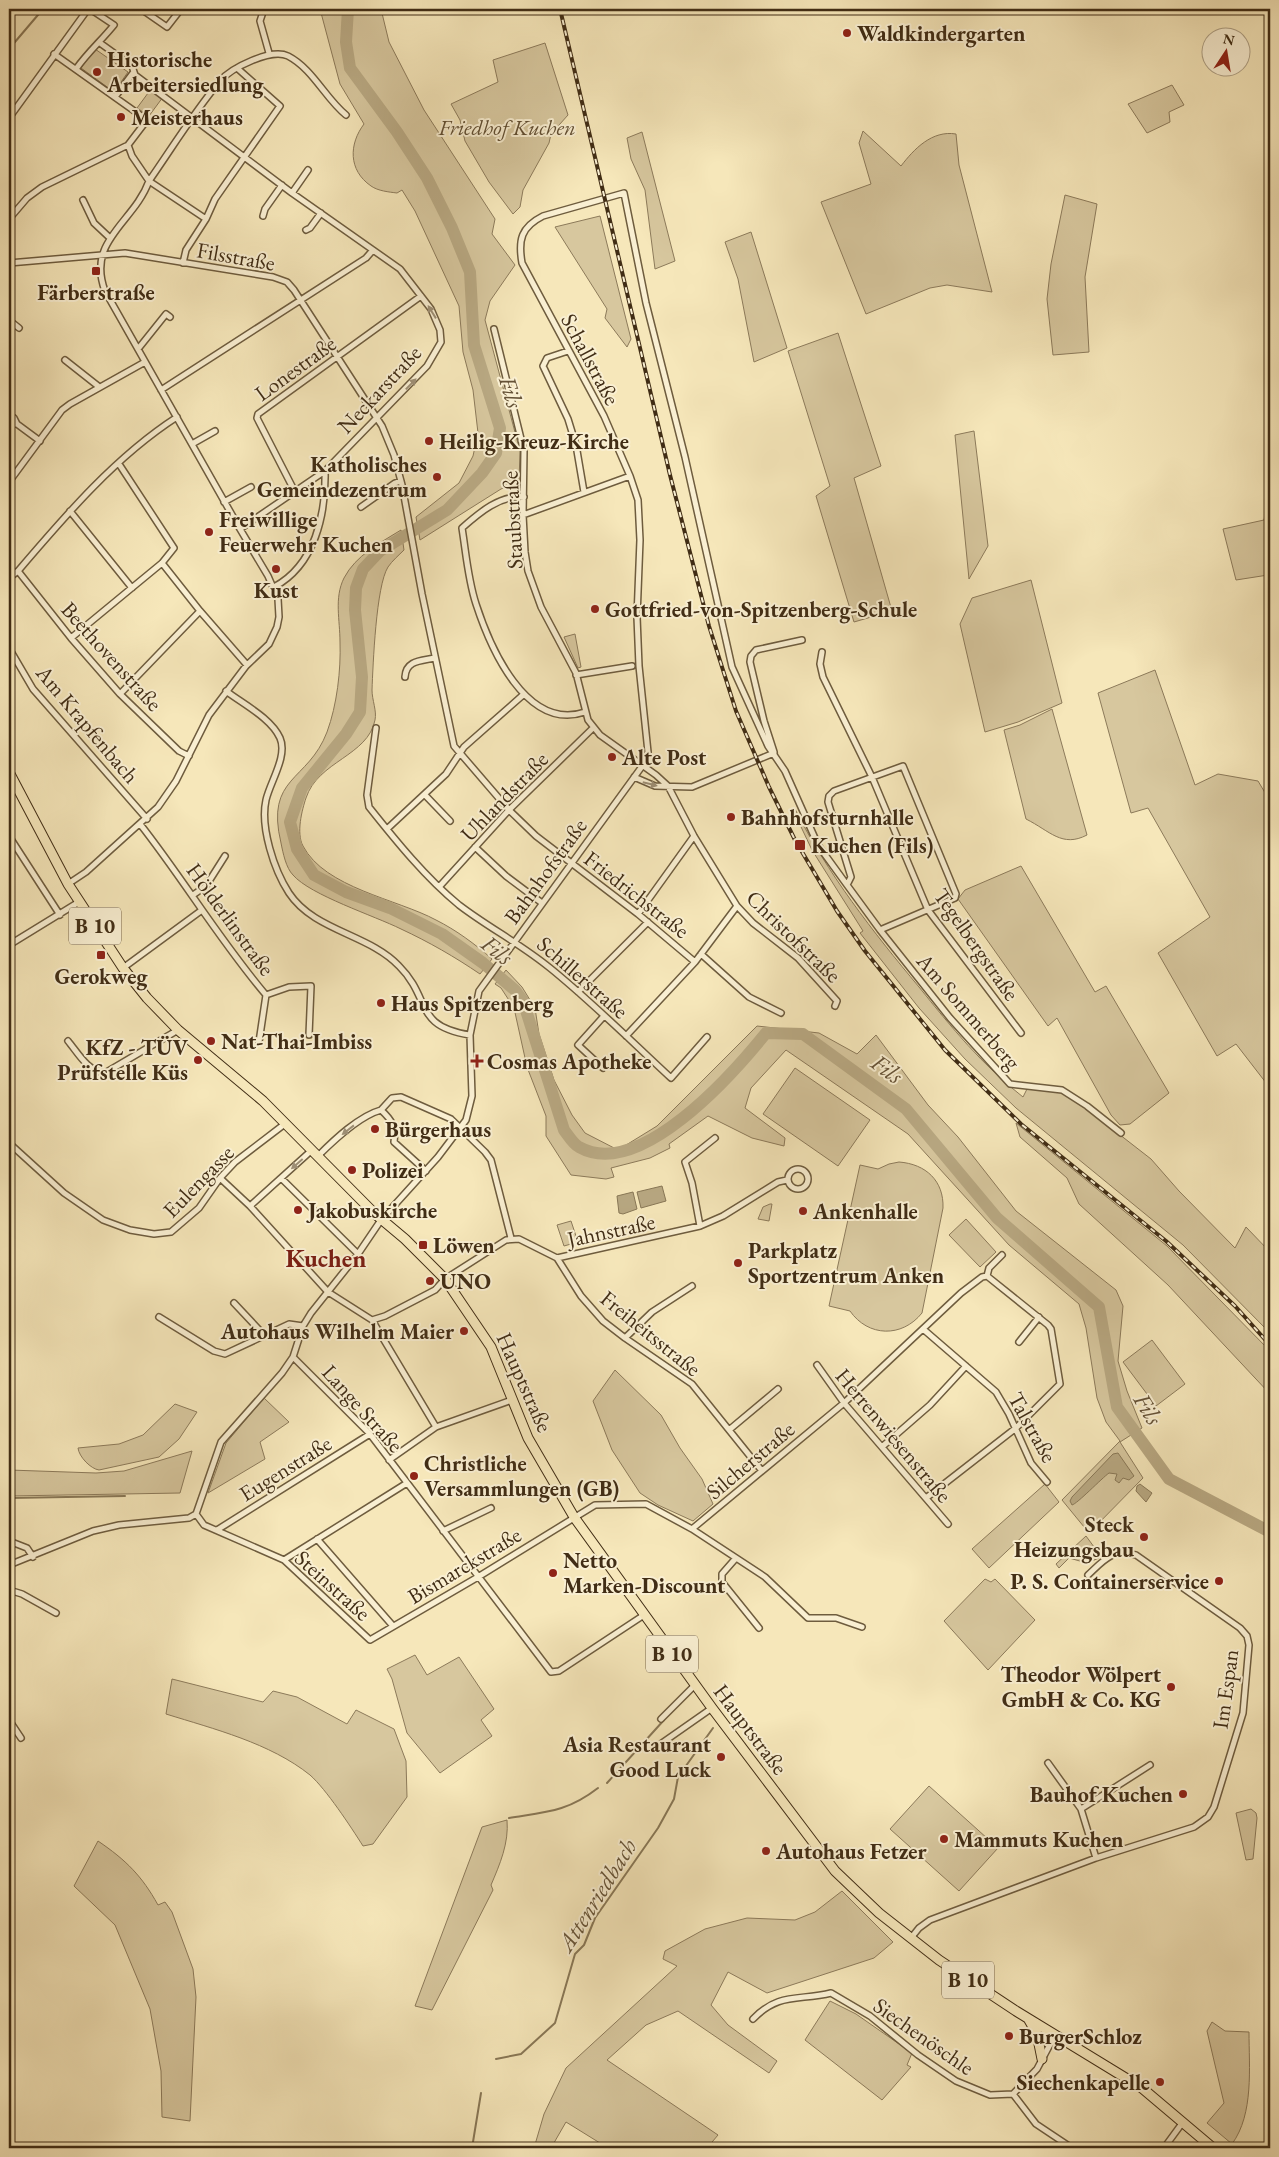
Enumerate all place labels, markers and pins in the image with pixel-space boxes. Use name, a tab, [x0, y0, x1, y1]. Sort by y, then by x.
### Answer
place label: Waldkindergarten	[857, 19, 1026, 48]
marker: Waldkindergarten	[841, 27, 853, 39]
place label: Historische Arbeitersiedlung	[106, 45, 264, 99]
marker: Historische Arbeitersiedlung	[91, 66, 103, 78]
place label: Meisterhaus	[131, 103, 243, 132]
marker: Meisterhaus	[115, 111, 127, 123]
marker: Färberstraße	[90, 265, 102, 277]
place label: Färberstraße	[37, 278, 155, 307]
place label: Heilig-Kreuz-Kirche	[439, 427, 629, 456]
marker: Heilig-Kreuz-Kirche	[423, 435, 435, 447]
place label: Katholisches Gemeindezentrum	[257, 450, 427, 504]
marker: Katholisches Gemeindezentrum	[431, 471, 443, 483]
place label: Freiwillige Feuerwehr Kuchen	[219, 505, 394, 559]
marker: Freiwillige Feuerwehr Kuchen	[203, 526, 215, 538]
marker: Kust	[270, 563, 282, 575]
place label: Kust	[254, 576, 299, 605]
place label: Gottfried-von-Spitzenberg-Schule	[605, 595, 917, 624]
marker: Gottfried-von-Spitzenberg-Schule	[589, 603, 601, 615]
place label: Alte Post	[621, 743, 707, 772]
marker: Alte Post	[606, 751, 618, 763]
place label: Bahnhofsturnhalle	[741, 803, 914, 832]
marker: Bahnhofsturnhalle	[725, 811, 737, 823]
place label: Kuchen (Fils)	[811, 831, 933, 860]
marker: Kuchen (Fils)	[793, 838, 807, 852]
marker: Gerokweg	[95, 949, 107, 961]
place label: Gerokweg	[55, 962, 148, 991]
place label: Haus Spitzenberg	[391, 989, 554, 1018]
marker: Haus Spitzenberg	[375, 997, 387, 1009]
place label: Nat-Thai-Imbiss	[221, 1027, 372, 1056]
place label: KfZ - TÜV Prüfstelle Küs	[57, 1033, 188, 1087]
marker: Nat-Thai-Imbiss	[205, 1035, 217, 1047]
place label: Cosmas Apotheke	[487, 1047, 651, 1076]
marker: KfZ - TÜV Prüfstelle Küs	[192, 1054, 204, 1066]
marker: Cosmas Apotheke	[471, 1055, 483, 1067]
place label: Bürgerhaus	[385, 1115, 491, 1144]
marker: Bürgerhaus	[369, 1123, 381, 1135]
place label: Polizei	[362, 1156, 424, 1185]
marker: Polizei	[346, 1164, 358, 1176]
place label: Jakobuskirche	[306, 1196, 437, 1225]
place label: Ankenhalle	[812, 1197, 918, 1226]
marker: Jakobuskirche	[292, 1204, 304, 1216]
marker: Ankenhalle	[797, 1205, 809, 1217]
place label: Löwen	[433, 1231, 495, 1260]
place label: Parkplatz Sportzentrum Anken	[748, 1236, 945, 1290]
marker: Löwen	[417, 1239, 429, 1251]
marker: Parkplatz Sportzentrum Anken	[732, 1257, 744, 1269]
place label: UNO	[440, 1267, 491, 1296]
marker: UNO	[424, 1275, 436, 1287]
place label: Autohaus Wilhelm Maier	[220, 1317, 455, 1346]
marker: Autohaus Wilhelm Maier	[458, 1325, 470, 1337]
place label: Christliche Versammlungen (GB)	[424, 1449, 619, 1503]
marker: Christliche Versammlungen (GB)	[408, 1470, 420, 1482]
place label: Steck Heizungsbau	[1014, 1510, 1135, 1564]
marker: Steck Heizungsbau	[1138, 1531, 1150, 1543]
place label: Netto Marken-Discount	[563, 1546, 726, 1600]
marker: Netto Marken-Discount	[547, 1567, 559, 1579]
place label: P. S. Containerservice	[1010, 1567, 1209, 1596]
marker: P. S. Containerservice	[1213, 1575, 1225, 1587]
place label: Theodor Wölpert GmbH & Co. KG	[1000, 1660, 1162, 1714]
marker: Theodor Wölpert GmbH & Co. KG	[1165, 1681, 1177, 1693]
place label: Asia Restaurant Good Luck	[562, 1730, 712, 1784]
marker: Asia Restaurant Good Luck	[715, 1751, 727, 1763]
place label: Bauhof Kuchen	[1030, 1780, 1174, 1809]
marker: Bauhof Kuchen	[1177, 1788, 1189, 1800]
place label: Mammuts Kuchen	[954, 1825, 1124, 1854]
marker: Mammuts Kuchen	[938, 1833, 950, 1845]
place label: Autohaus Fetzer	[775, 1837, 927, 1866]
marker: Autohaus Fetzer	[760, 1845, 772, 1857]
place label: BurgerSchloz	[1019, 2022, 1142, 2051]
marker: BurgerSchloz	[1003, 2030, 1015, 2042]
place label: Siechenkapelle	[1016, 2068, 1150, 2097]
marker: Siechenkapelle	[1154, 2076, 1166, 2088]

